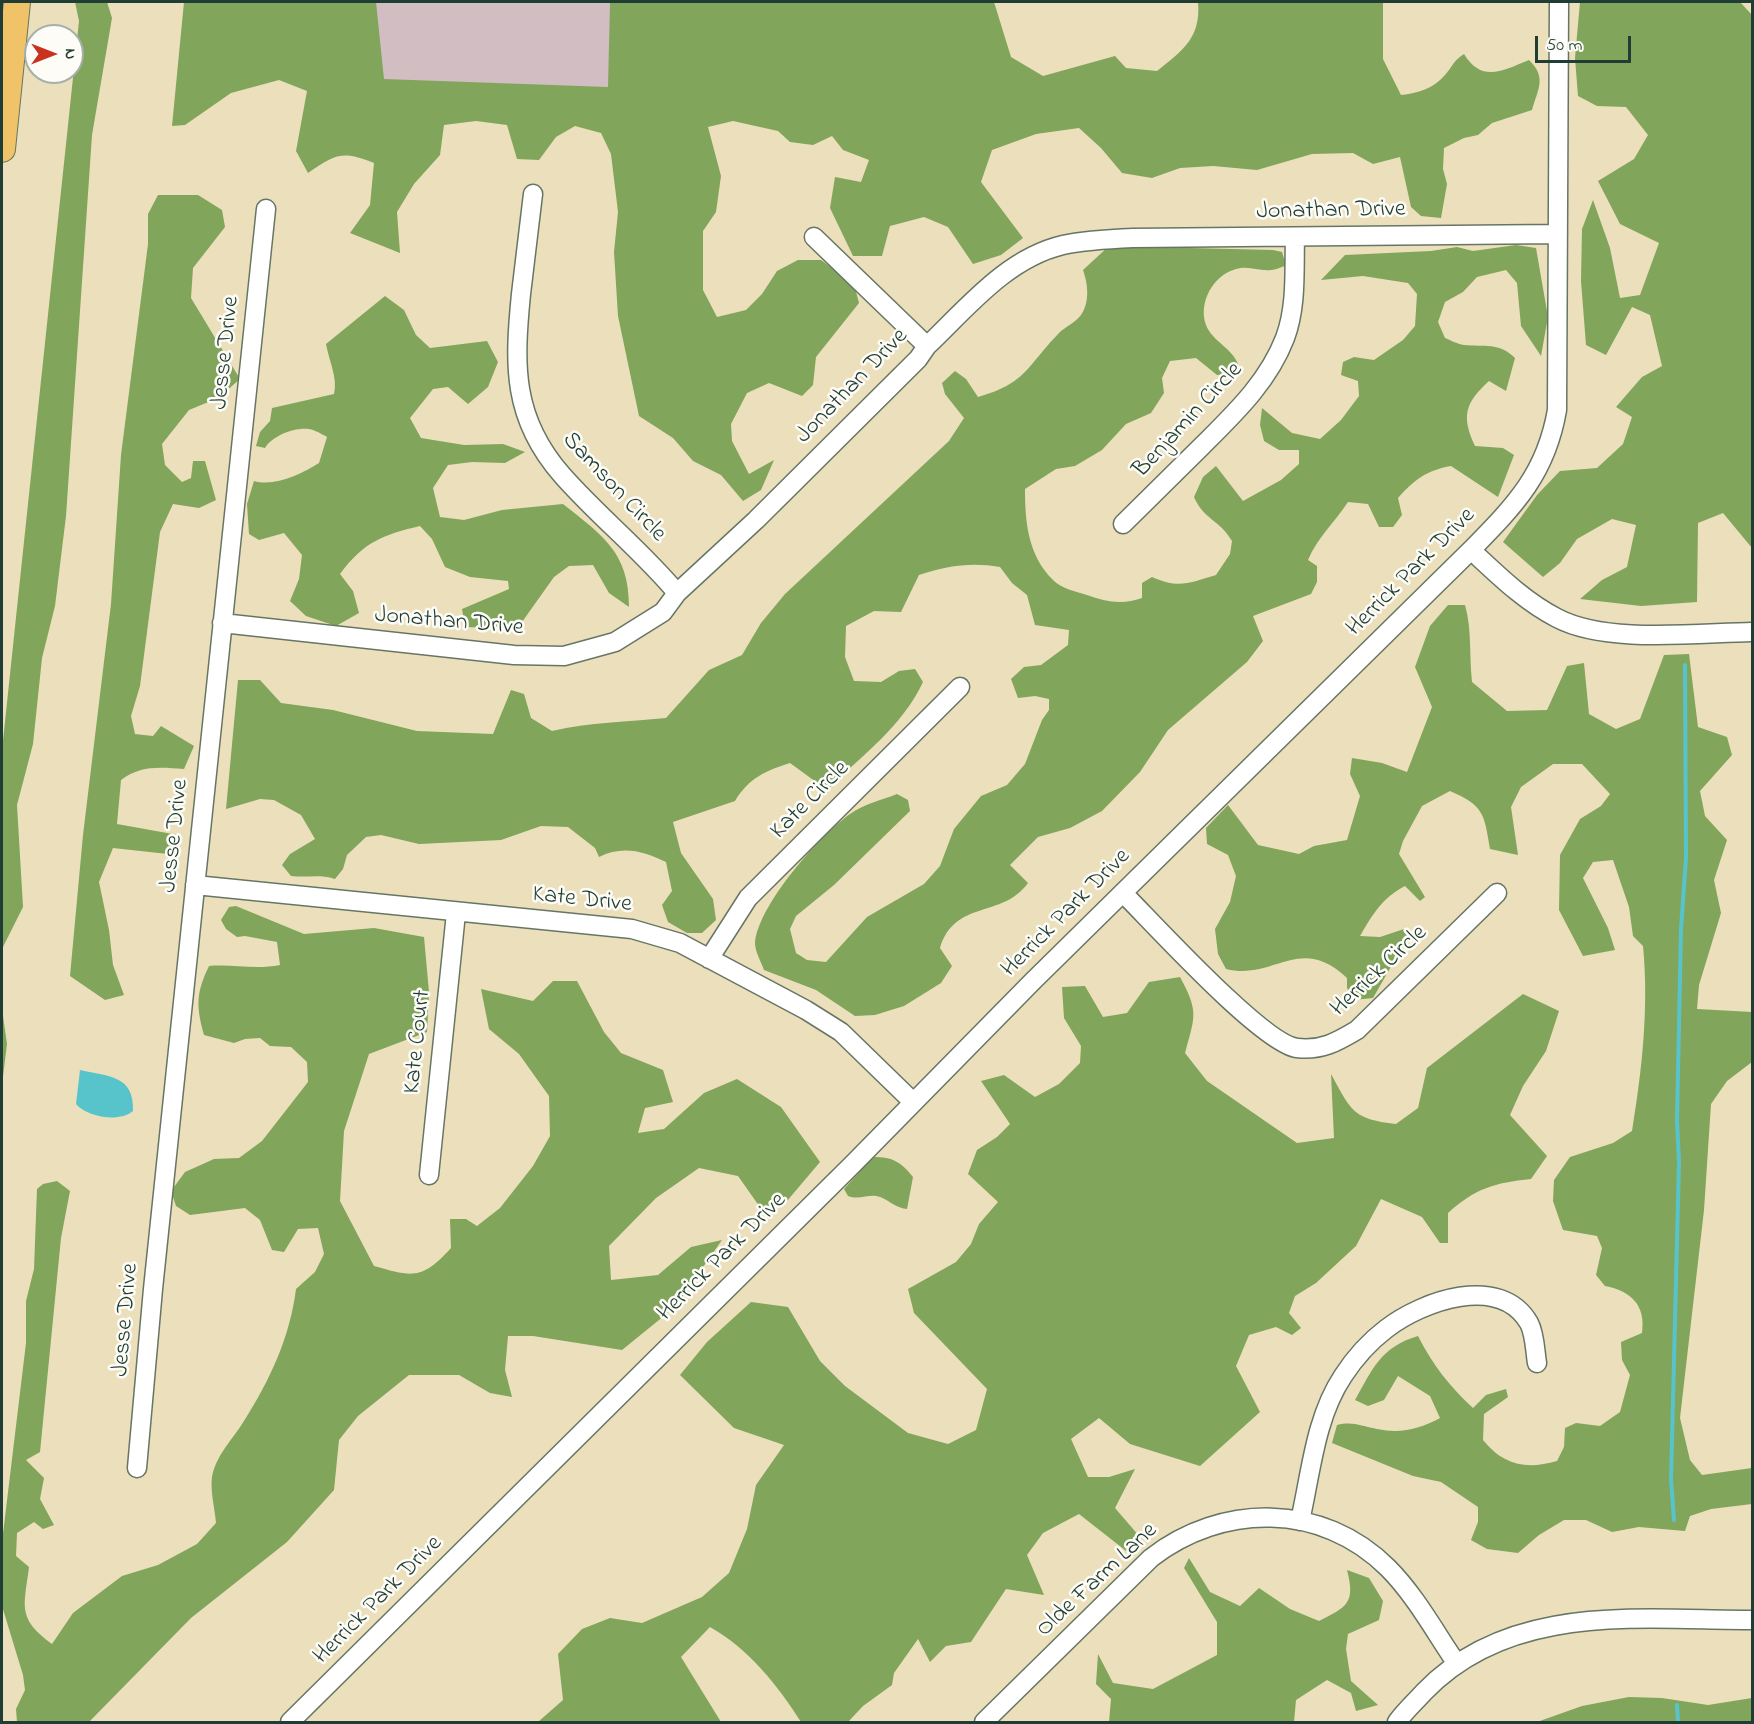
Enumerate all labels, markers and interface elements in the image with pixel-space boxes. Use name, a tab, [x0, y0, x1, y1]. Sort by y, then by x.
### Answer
north arrow	[24, 24, 84, 84]
scale bar	[1538, 24, 1634, 62]
text: 50 m	[1546, 33, 1583, 59]
text: N	[58, 49, 82, 59]
street label: Jonathan Drive	[1256, 196, 1406, 228]
street label: Jesse Drive	[207, 295, 247, 411]
street label: Jonathan Drive	[791, 323, 915, 451]
street label: Benjamin Circle	[1128, 357, 1250, 485]
street label: Samson Circle	[555, 427, 671, 549]
street label: Herrick Park Drive	[1342, 503, 1482, 643]
street label: Jonathan Drive	[373, 602, 525, 644]
street label: Kate Circle	[766, 756, 856, 846]
street label: Jesse Drive	[156, 778, 196, 894]
street label: Herrick Park Drive	[997, 844, 1137, 984]
street label: Kate Drive	[531, 881, 633, 921]
street label: Herrick Circle	[1326, 920, 1434, 1024]
street label: Kate Court	[399, 989, 439, 1095]
street label: Herrick Park Drive	[653, 1188, 793, 1328]
street label: Jesse Drive	[108, 1262, 146, 1378]
street label: Olde Farm Lane	[1031, 1518, 1165, 1644]
street label: Herrick Park Drive	[309, 1531, 449, 1671]

